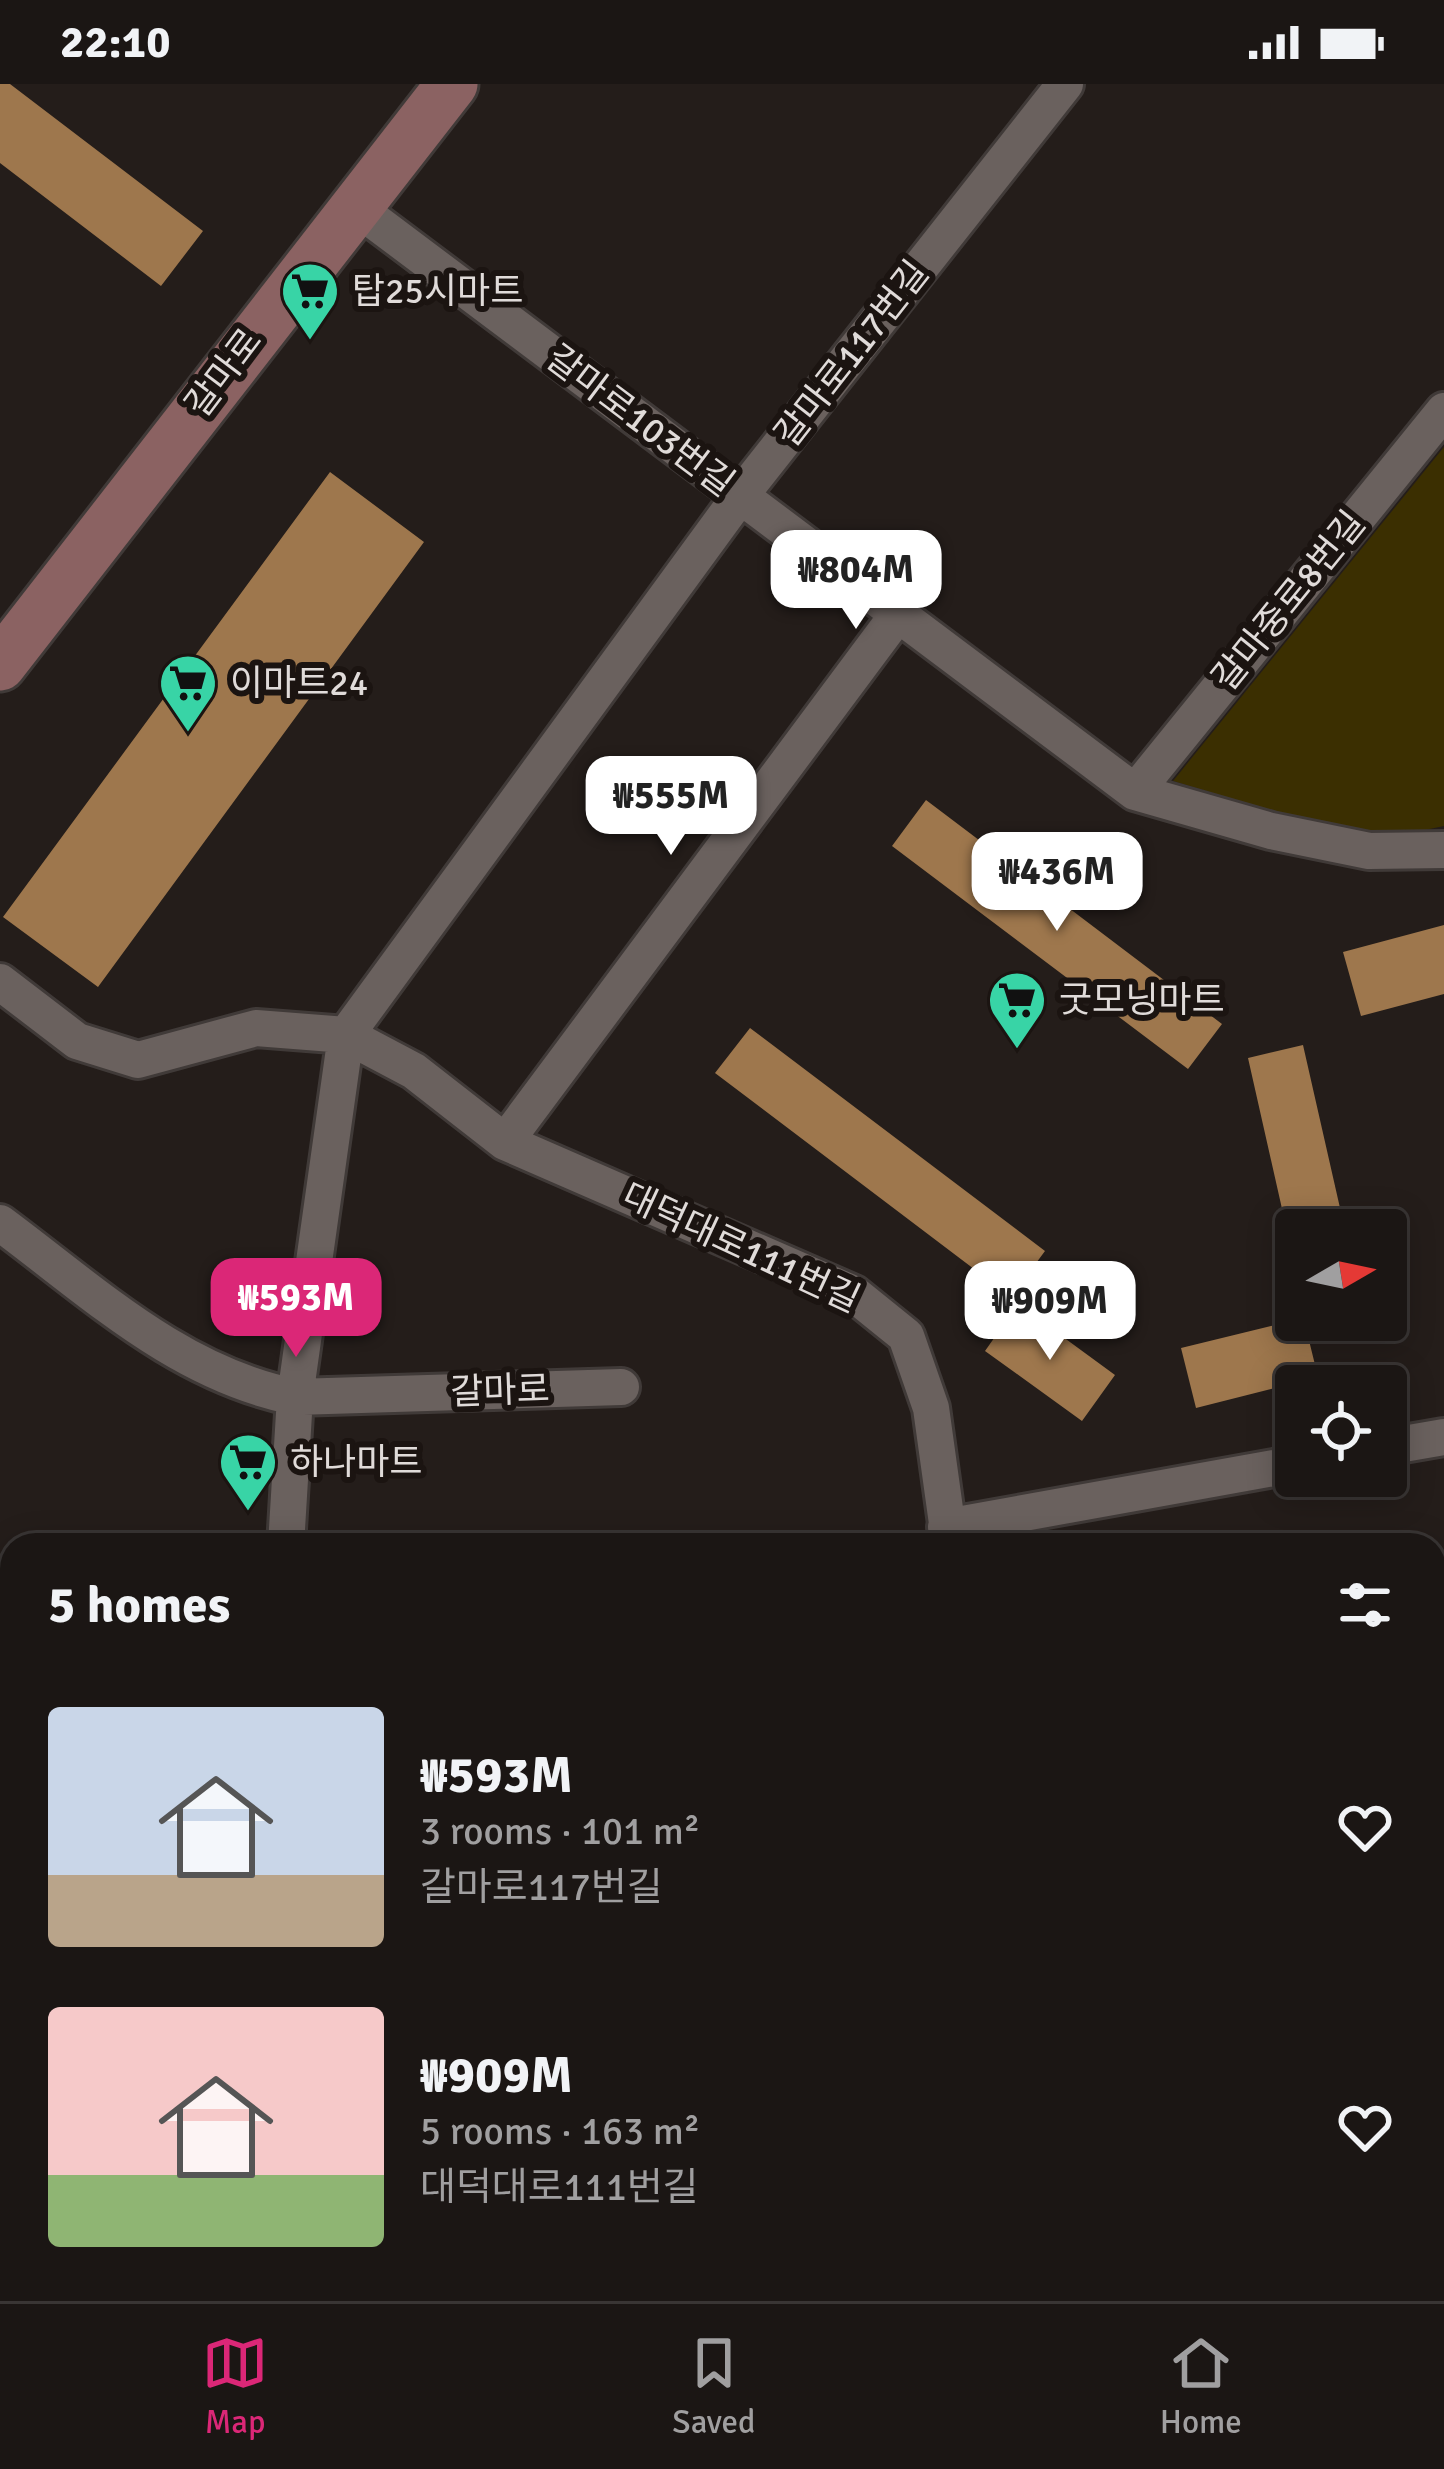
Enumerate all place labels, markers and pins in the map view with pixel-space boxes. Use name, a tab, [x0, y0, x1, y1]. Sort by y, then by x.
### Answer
supermarket icon: 탑25시마트	[279, 260, 341, 342]
place label: 탑25시마트	[352, 269, 523, 314]
pin: ₩804M	[772, 530, 940, 632]
supermarket icon: 이마트24	[157, 652, 219, 734]
place label: 이마트24	[230, 661, 368, 706]
pin: ₩555M	[587, 756, 755, 858]
pin: ₩436M	[973, 832, 1141, 934]
supermarket icon: 굿모닝마트	[986, 969, 1048, 1051]
place label: 굿모닝마트	[1059, 978, 1225, 1023]
pin: ₩593M	[212, 1258, 380, 1360]
pin: ₩909M	[966, 1261, 1134, 1363]
supermarket icon: 하나마트	[217, 1431, 279, 1513]
place label: 하나마트	[290, 1440, 422, 1485]

